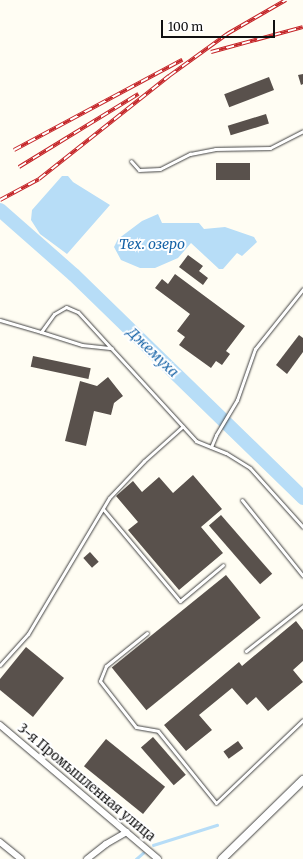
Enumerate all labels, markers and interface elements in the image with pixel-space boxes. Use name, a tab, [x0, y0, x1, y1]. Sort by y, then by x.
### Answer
scale bar	[163, 12, 277, 38]
text: 100 m	[168, 19, 203, 34]
water label: Тех. озеро	[119, 236, 185, 252]
water label: Джемуха	[124, 324, 182, 380]
street label: 3-я Промышленная улица	[14, 721, 158, 845]

